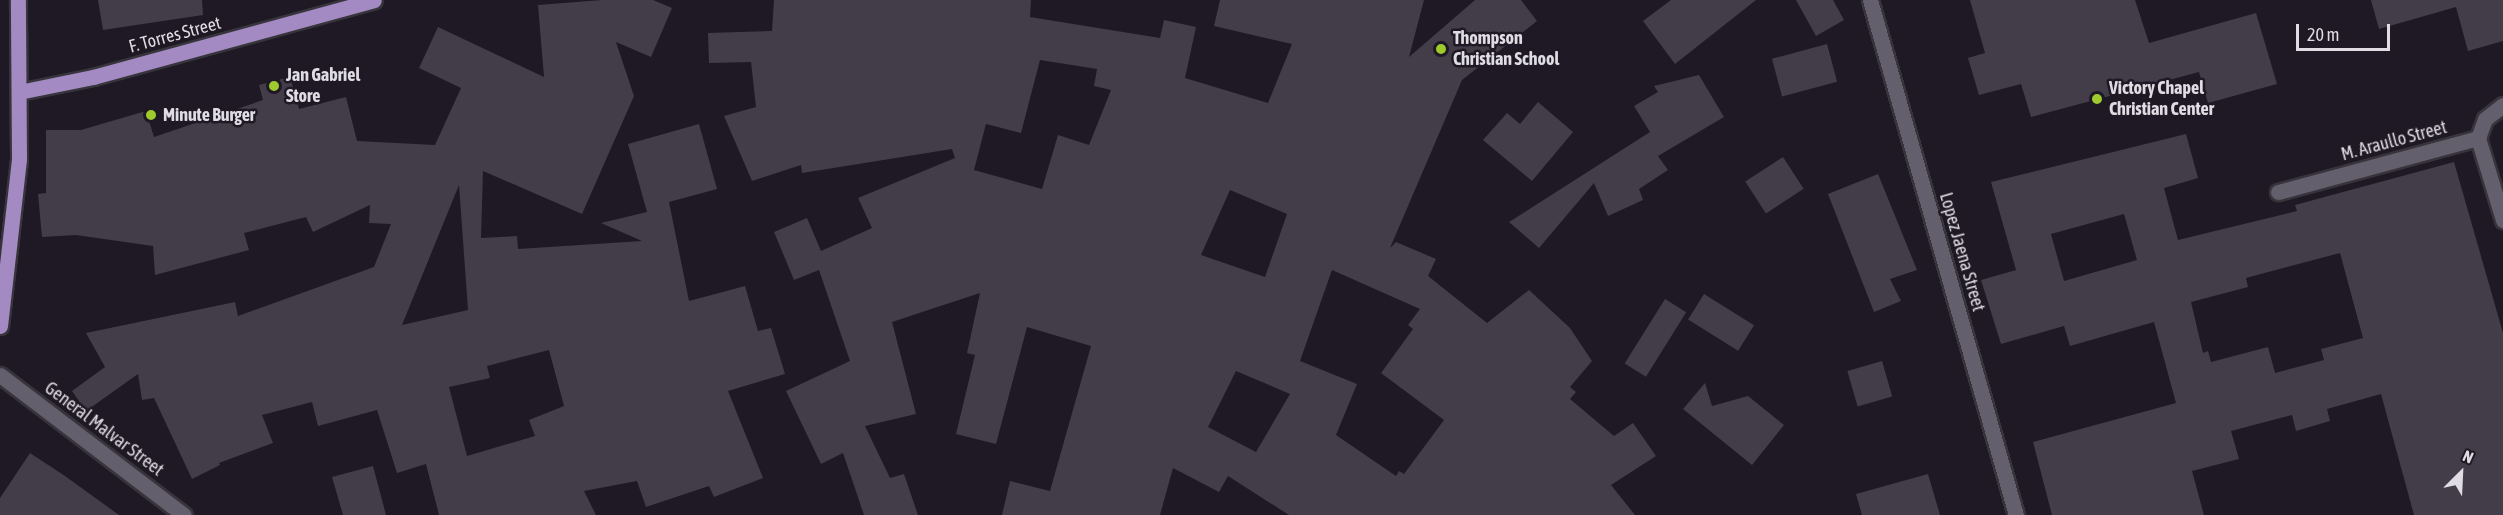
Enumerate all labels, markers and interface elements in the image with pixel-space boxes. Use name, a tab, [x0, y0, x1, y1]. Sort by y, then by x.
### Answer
street label: F. Torres Street	[127, 12, 223, 58]
scale bar	[2299, 12, 2394, 50]
text: 20 m	[2307, 24, 2339, 45]
place label: Thompson Christian School	[1453, 28, 1559, 70]
marker: Thompson Christian School	[1434, 42, 1448, 56]
place label: Jan Gabriel Store	[286, 65, 360, 107]
place label: Victory Chapel Christian Center	[2109, 78, 2214, 121]
marker: Jan Gabriel Store	[267, 79, 281, 93]
marker: Victory Chapel Christian Center	[2090, 92, 2104, 106]
place label: Minute Burger	[163, 104, 255, 126]
marker: Minute Burger	[144, 108, 158, 122]
street label: M. Araullo Street	[2339, 117, 2449, 165]
street label: Lopez Jaena Street	[1935, 190, 1989, 314]
street label: General Malvar Street	[40, 377, 168, 481]
north arrow	[2431, 443, 2491, 503]
text: N	[2460, 446, 2476, 467]

